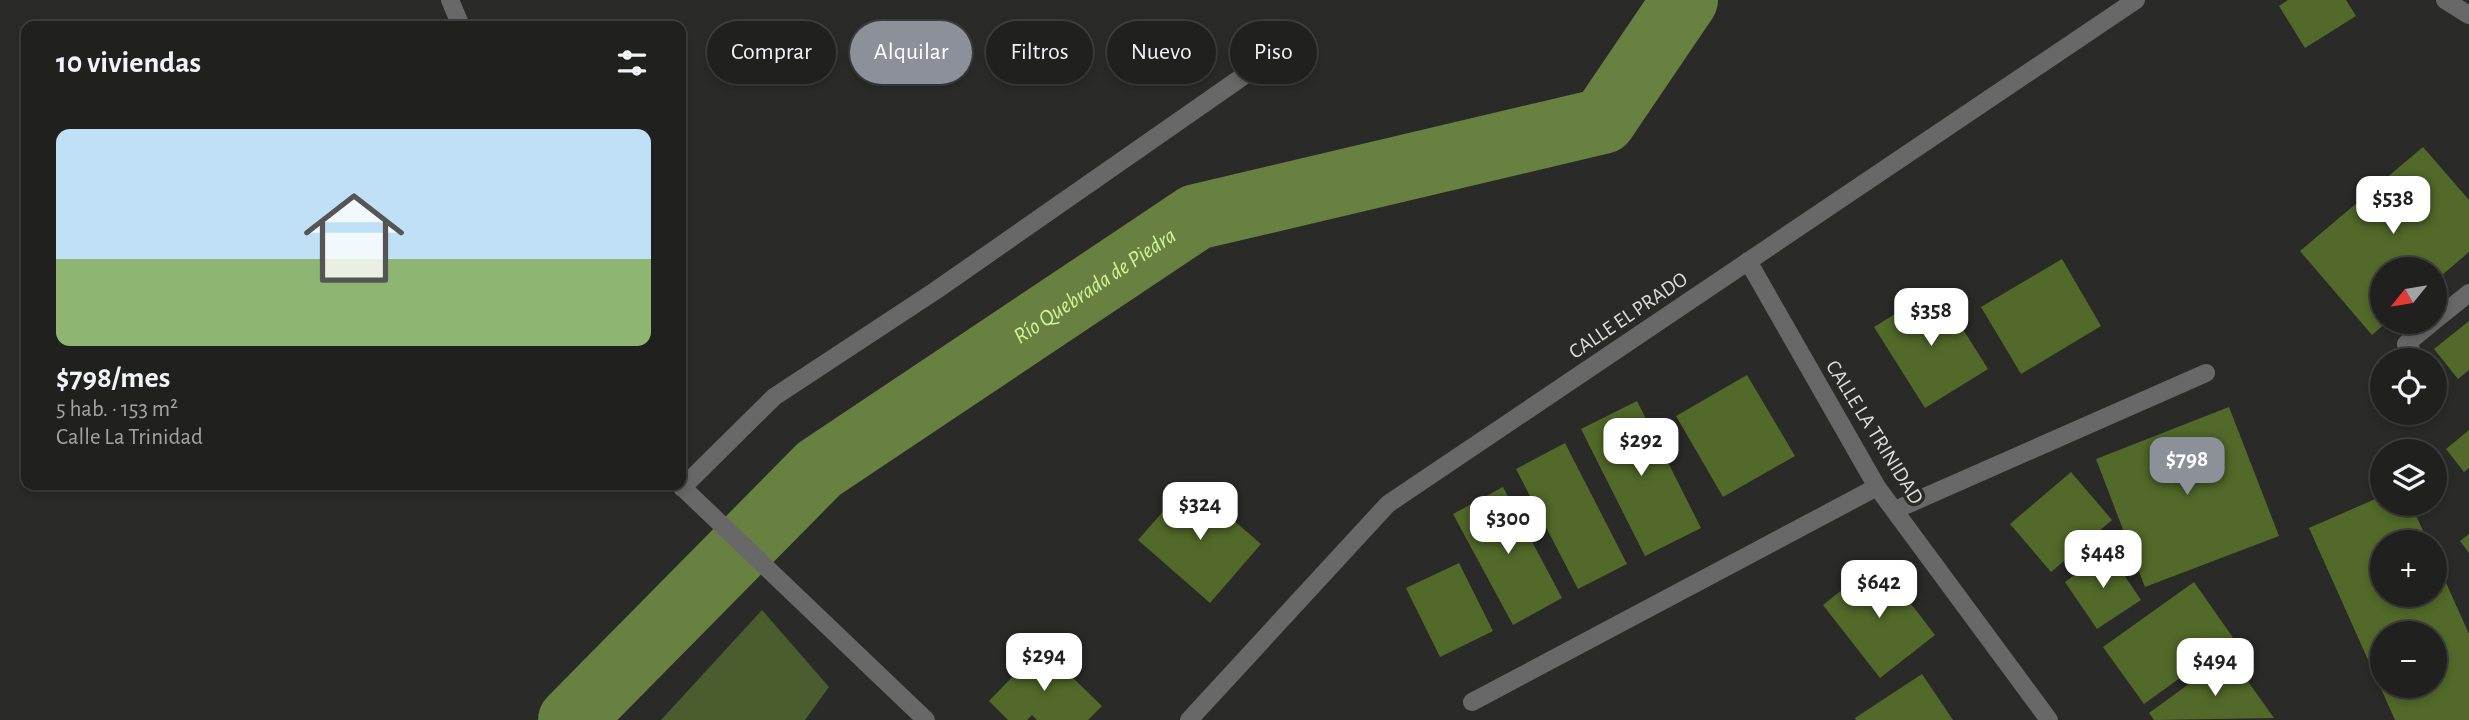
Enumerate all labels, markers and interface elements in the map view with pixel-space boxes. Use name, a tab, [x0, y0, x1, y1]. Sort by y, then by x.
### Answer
chip: Comprar	[707, 21, 836, 84]
chip: Alquilar	[850, 21, 972, 84]
chip: Filtros	[986, 21, 1093, 84]
chip: Nuevo	[1107, 21, 1216, 84]
chip: Piso	[1230, 21, 1317, 84]
icon: filters	[613, 44, 651, 82]
text: 10 viviendas	[56, 48, 201, 78]
icon: home	[291, 175, 417, 301]
pin: $538	[2352, 176, 2434, 236]
text: $538	[2372, 187, 2414, 210]
water label: Río Quebrada de Piedra	[1010, 224, 1181, 349]
north arrow	[2370, 257, 2446, 334]
map controls	[2370, 257, 2447, 698]
street label: CALLE EL PRADO	[1565, 268, 1691, 363]
pin: $358	[1890, 288, 1972, 348]
text: $358	[1910, 299, 1952, 322]
button: locate	[2370, 348, 2447, 425]
street label: CALLE LA TRINIDAD	[1822, 357, 1927, 508]
text: $798/mes	[56, 363, 170, 393]
text: 5 hab. · 153 m²	[56, 398, 178, 421]
pin: $292	[1600, 419, 1682, 478]
text: Calle La Trinidad	[56, 426, 203, 449]
text: $292	[1619, 429, 1663, 452]
pin: $798	[2146, 438, 2228, 497]
button: layers	[2370, 439, 2447, 516]
text: $798	[2166, 448, 2208, 471]
pin: $324	[1159, 482, 1241, 542]
text: $324	[1179, 493, 1221, 516]
pin: $300	[1467, 496, 1549, 556]
text: $300	[1486, 507, 1530, 530]
pin: $448	[2062, 530, 2144, 590]
button: +	[2370, 530, 2447, 607]
text: $448	[2081, 541, 2125, 564]
pin: $642	[1838, 560, 1920, 620]
text: $642	[1857, 571, 1901, 594]
button: −	[2370, 621, 2447, 698]
pin: $294	[1003, 634, 1085, 693]
pin: $494	[2174, 638, 2256, 698]
text: $294	[1022, 644, 1066, 667]
text: $494	[2193, 649, 2237, 672]

